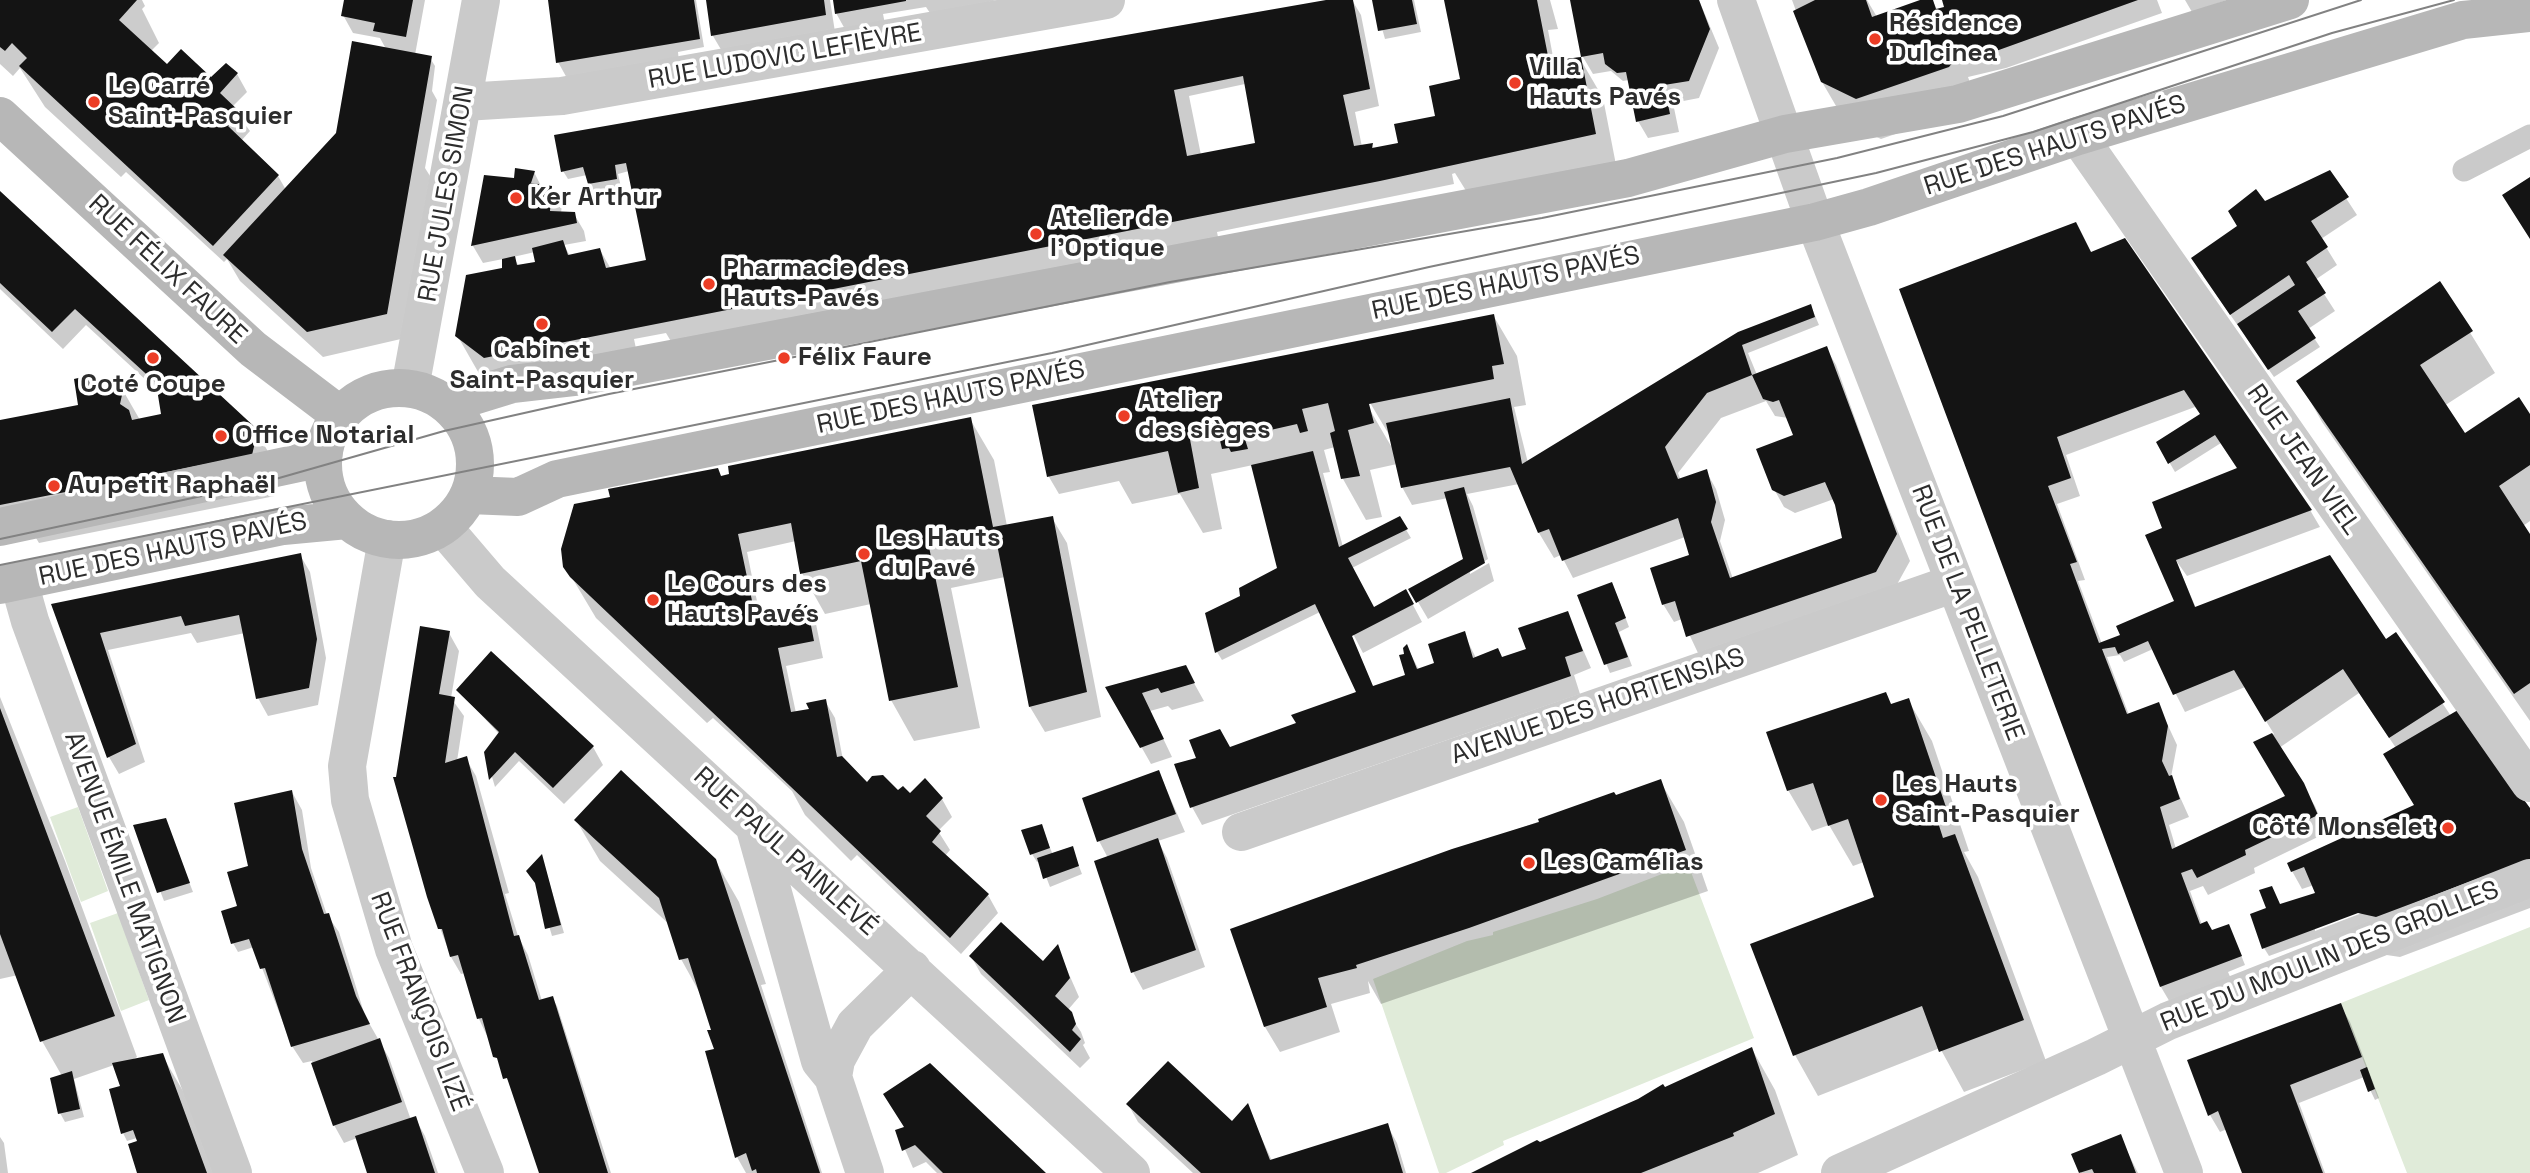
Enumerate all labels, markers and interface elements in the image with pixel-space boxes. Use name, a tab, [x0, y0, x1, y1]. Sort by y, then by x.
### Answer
place label: Résidence Dulcinea	[1889, 8, 2019, 70]
street label: RUE LUDOVIC LEFIÈVRE	[646, 18, 924, 96]
marker: Résidence Dulcinea	[1867, 31, 1883, 47]
place label: Villa Hauts Pavés	[1529, 52, 1681, 114]
place label: Le Carré Saint-Pasquier	[108, 71, 293, 132]
marker: Villa Hauts Pavés	[1507, 75, 1523, 91]
street label: RUE JULES SIMON	[413, 84, 481, 304]
street label: RUE DES HAUTS PAVÉS	[1920, 89, 2190, 203]
marker: Le Carré Saint-Pasquier	[86, 94, 102, 110]
place label: Ker Arthur	[530, 182, 659, 214]
street label: RUE FÉLIX FAURE	[81, 189, 253, 351]
marker: Ker Arthur	[508, 190, 524, 206]
place label: Atelier de l'Optique	[1050, 203, 1170, 264]
marker: Atelier de l'Optique	[1028, 226, 1044, 242]
street label: RUE DES HAUTS PAVÉS	[1369, 240, 1643, 328]
place label: Pharmacie des Hauts-Pavés	[723, 253, 906, 314]
marker: Pharmacie des Hauts-Pavés	[701, 276, 717, 292]
marker: Cabinet Saint-Pasquier	[534, 316, 550, 332]
place label: Cabinet Saint-Pasquier	[450, 335, 634, 396]
place label: Félix Faure	[798, 342, 932, 374]
marker: Coté Coupe	[145, 350, 161, 366]
marker: Félix Faure	[776, 350, 792, 366]
street label: RUE DES HAUTS PAVÉS	[814, 354, 1088, 442]
place label: Coté Coupe	[80, 369, 226, 401]
street label: RUE JEAN VIEL	[2240, 379, 2366, 541]
place label: Atelier des sièges	[1138, 385, 1271, 446]
marker: Atelier des sièges	[1116, 408, 1132, 424]
place label: Office Notarial	[235, 420, 414, 452]
marker: Office Notarial	[213, 428, 229, 444]
place label: Au petit Raphaël	[68, 470, 276, 502]
marker: Au petit Raphaël	[46, 478, 62, 494]
street label: RUE DE LA PELLETERIE	[1904, 481, 2030, 745]
street label: RUE DES HAUTS PAVÉS	[36, 506, 310, 594]
place label: Les Hauts du Pavé	[878, 523, 1001, 584]
marker: Les Hauts du Pavé	[856, 546, 872, 562]
place label: Le Cours des Hauts Pavés	[667, 569, 827, 630]
marker: Le Cours des Hauts Pavés	[645, 592, 661, 608]
street label: AVENUE DES HORTENSIAS	[1447, 642, 1749, 772]
street label: AVENUE ÉMILE MATIGNON	[57, 728, 191, 1028]
street label: RUE PAUL PAINLEVÉ	[686, 761, 884, 943]
place label: Les Hauts Saint-Pasquier	[1895, 769, 2080, 830]
marker: Les Hauts Saint-Pasquier	[1873, 792, 1889, 808]
place label: Côté Monselet	[2252, 812, 2434, 844]
marker: Côté Monselet	[2440, 820, 2456, 836]
place label: Les Camélias	[1543, 847, 1704, 879]
marker: Les Camélias	[1521, 855, 1537, 871]
street label: RUE DU MOULIN DES GROLLES	[2156, 875, 2504, 1039]
street label: RUE FRANÇOIS LIZÉ	[363, 888, 475, 1116]

